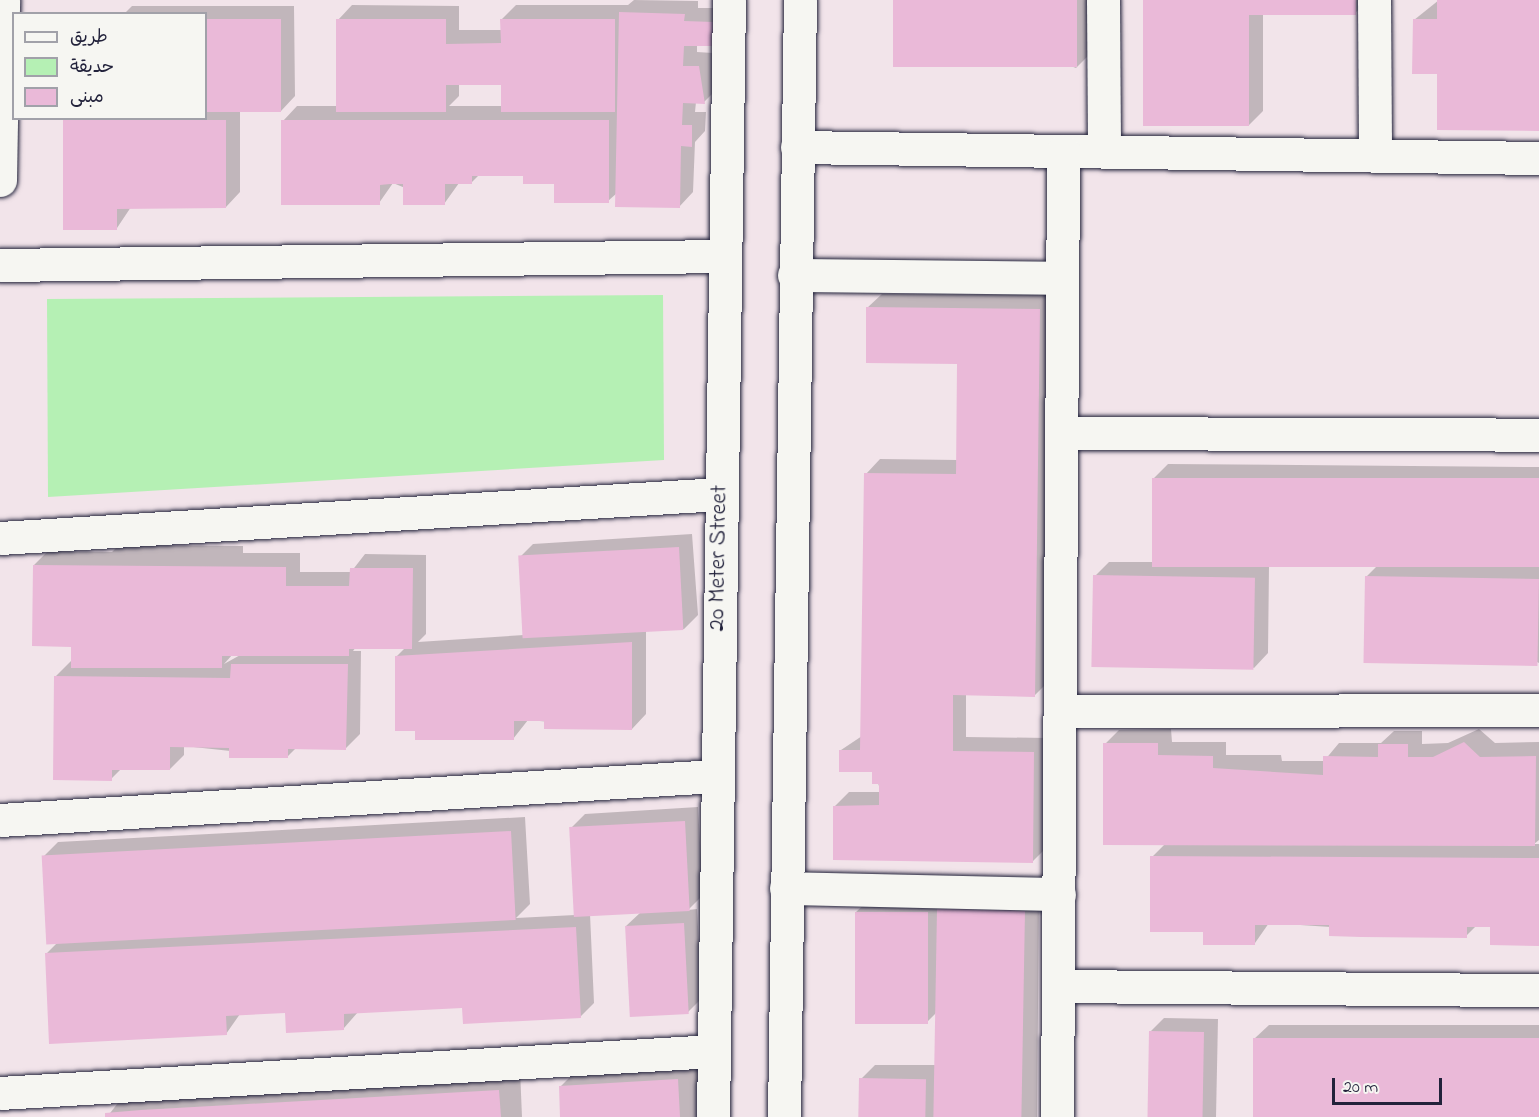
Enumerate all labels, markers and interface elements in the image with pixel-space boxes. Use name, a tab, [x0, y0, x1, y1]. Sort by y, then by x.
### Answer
legend	[12, 12, 207, 120]
text: طريق	[70, 25, 108, 51]
text: حديقة	[70, 55, 114, 81]
text: مبنى	[70, 85, 104, 111]
street label: 20 Meter Street	[703, 485, 735, 631]
scale bar	[1335, 1066, 1444, 1104]
text: 20 m	[1343, 1075, 1378, 1101]

